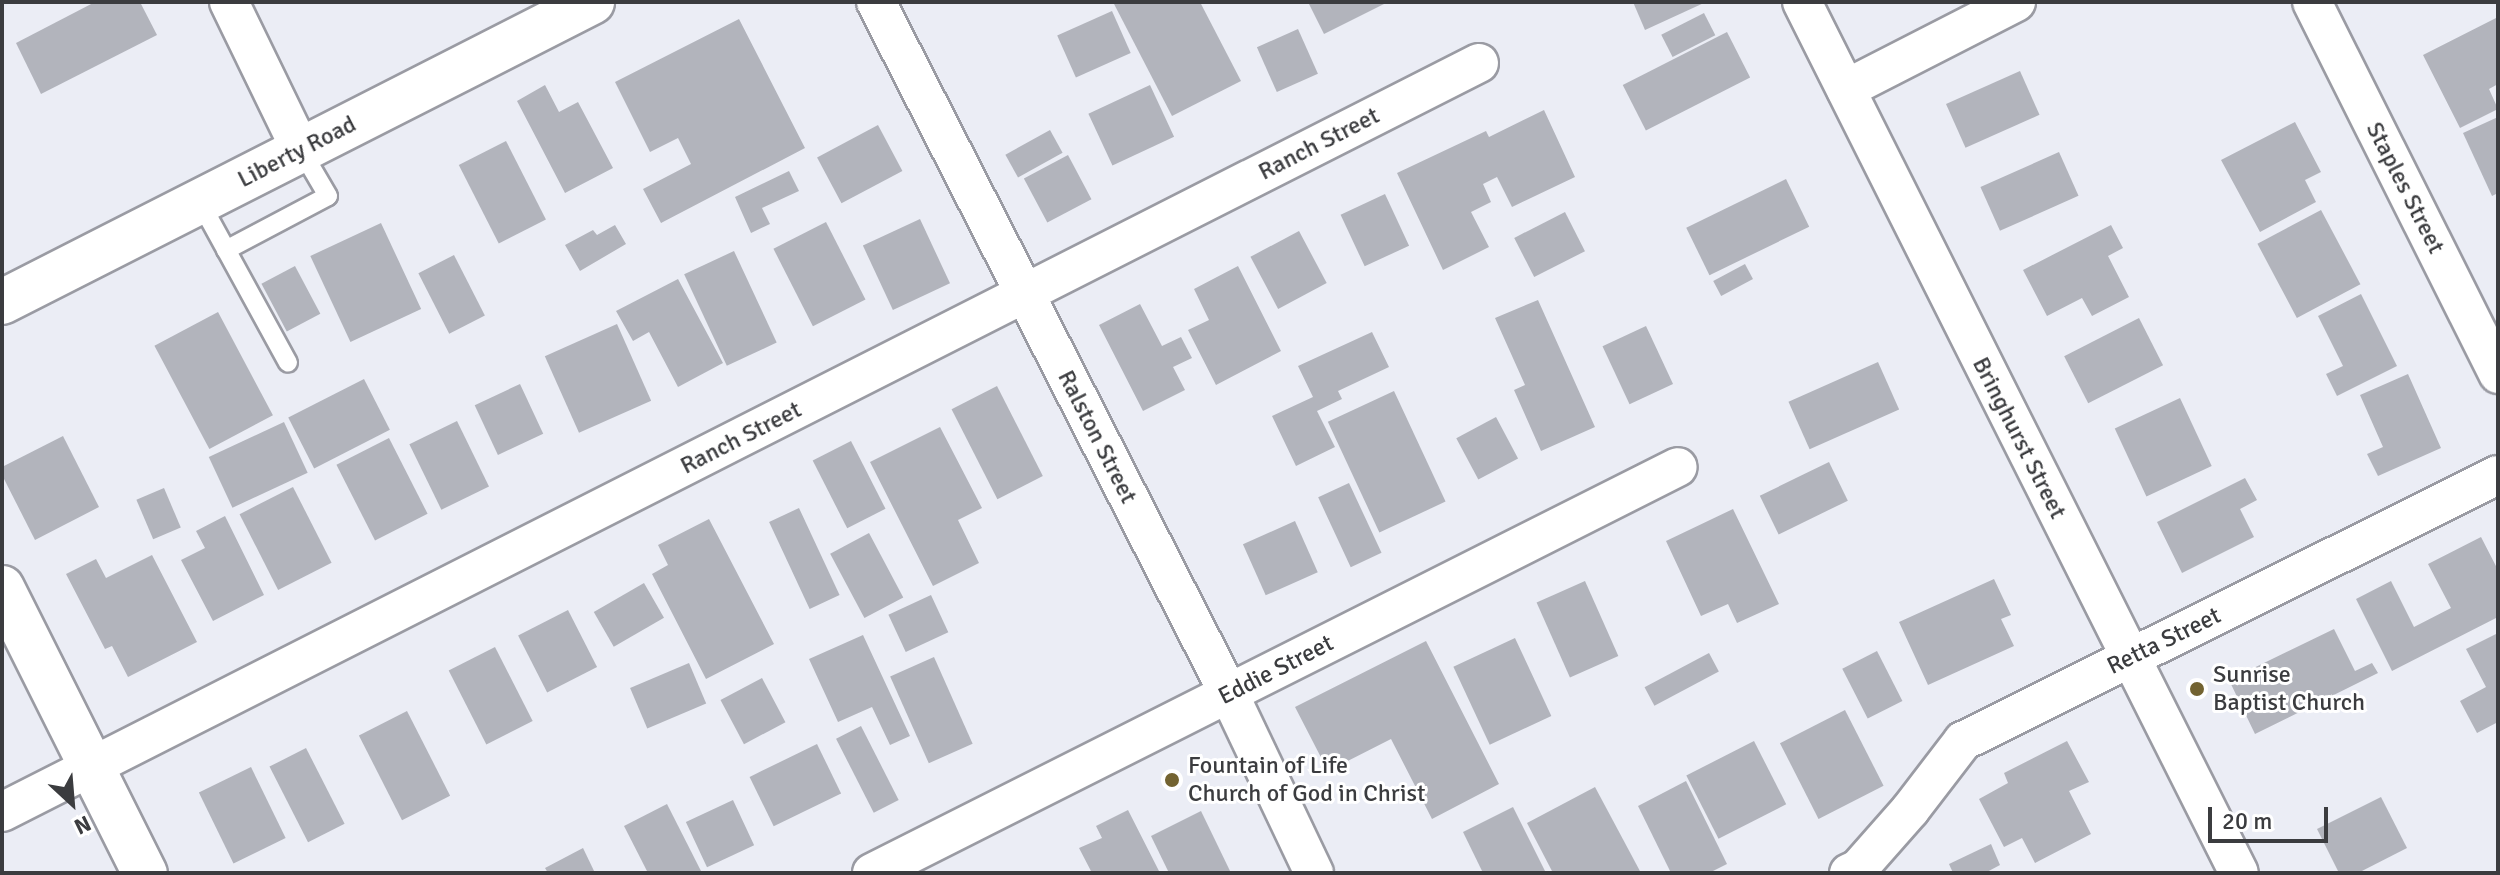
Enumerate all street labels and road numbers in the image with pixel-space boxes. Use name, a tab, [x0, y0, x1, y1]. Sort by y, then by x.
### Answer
street label: Ranch Street	[1254, 101, 1384, 187]
street label: Liberty Road	[233, 110, 361, 194]
street label: Staples Street	[2360, 117, 2450, 259]
street label: Bringhurst Street	[1966, 352, 2072, 524]
street label: Ralston Street	[1051, 366, 1143, 508]
street label: Ranch Street	[676, 395, 806, 481]
street label: Retta Street	[2102, 601, 2226, 681]
street label: Eddie Street	[1214, 629, 1338, 711]

